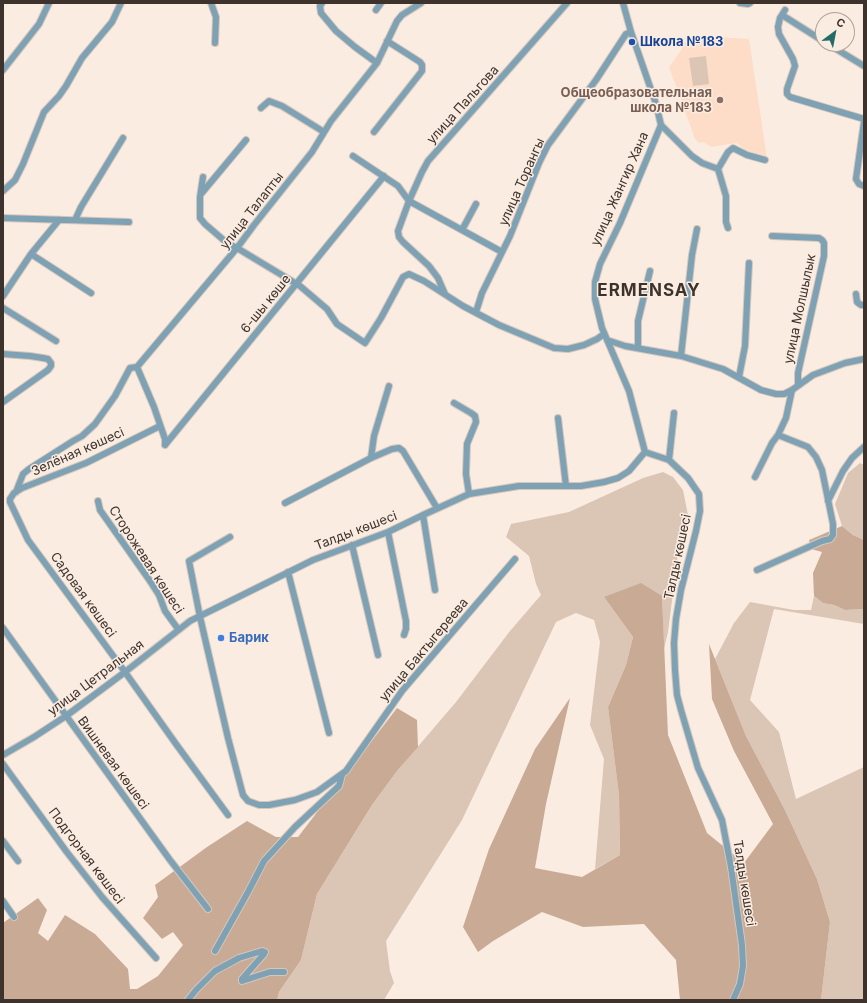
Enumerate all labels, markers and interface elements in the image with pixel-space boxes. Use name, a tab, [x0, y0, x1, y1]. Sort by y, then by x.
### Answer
north arrow	[815, 12, 855, 52]
text: С	[834, 15, 848, 31]
place label: Школа №183	[640, 34, 723, 50]
marker: Школа №183	[627, 37, 637, 47]
street label: улица Пальгова	[424, 63, 502, 147]
place label: Общеобразовательная школа №183	[561, 85, 712, 116]
marker: Общеобразовательная школа №183	[715, 95, 725, 105]
street label: улица Жангир Хана	[588, 130, 652, 248]
street label: улица Торангы	[496, 136, 548, 228]
street label: улица Талапты	[217, 169, 287, 253]
street label: улица Молшылык	[781, 253, 819, 365]
street label: 6-шы көше	[238, 272, 294, 336]
district label: ERMENSAY	[597, 281, 701, 301]
street label: Зелёная көшесі	[29, 425, 127, 479]
street label: Сторожевая көшесі	[105, 503, 187, 617]
street label: Талды көшесі	[313, 508, 399, 554]
street label: Талды көшесі	[661, 513, 695, 601]
street label: Садовая көшесі	[47, 549, 119, 641]
street label: улица Бактыгереева	[376, 595, 472, 705]
place label: Барик	[229, 630, 269, 646]
marker: Барик	[216, 633, 226, 643]
street label: улица Цетральная	[45, 637, 147, 719]
street label: Вишневая көшесі	[74, 713, 152, 813]
street label: Подгорная көшесі	[45, 805, 127, 907]
street label: Талды көшесі	[729, 839, 759, 927]

